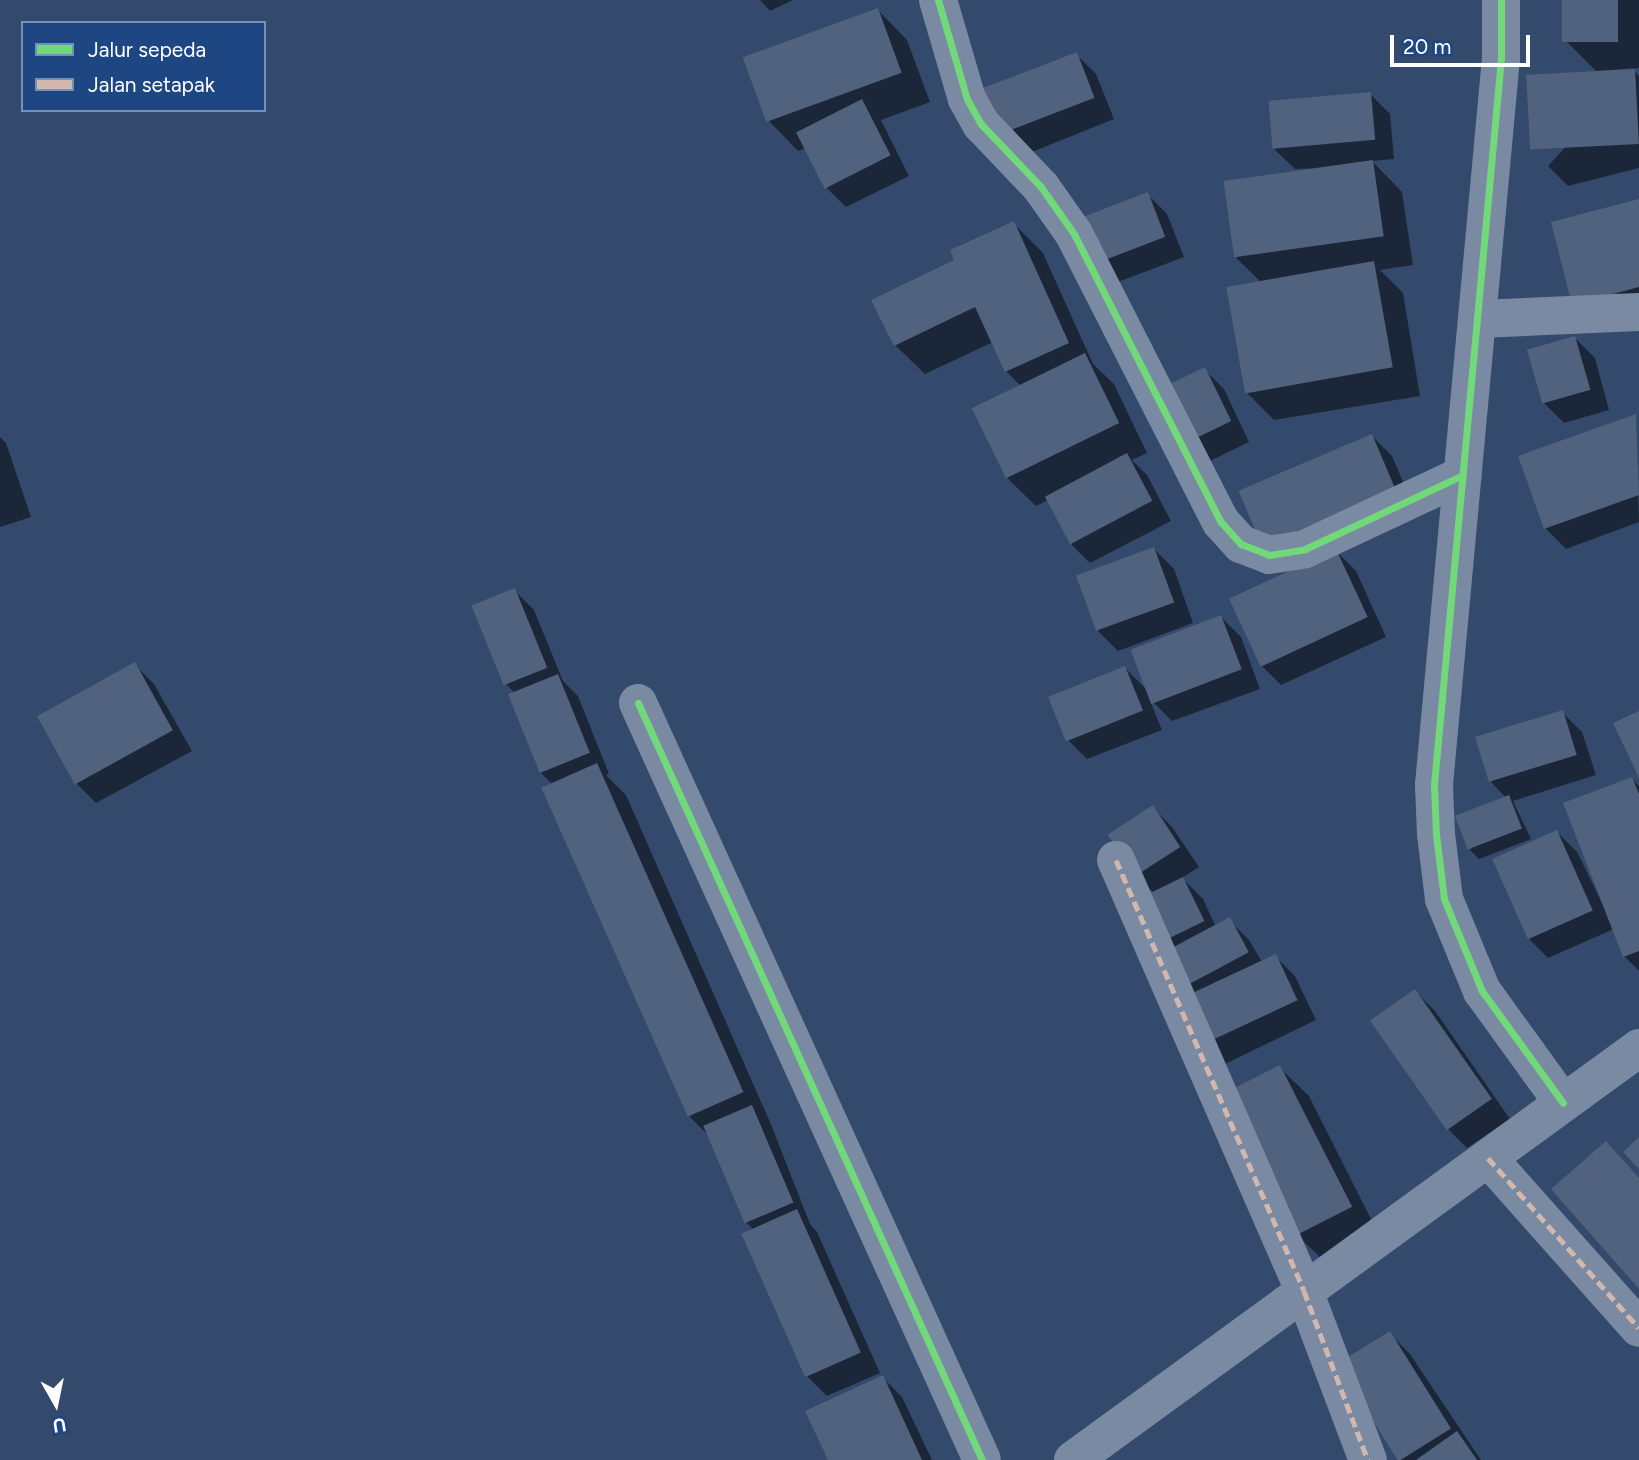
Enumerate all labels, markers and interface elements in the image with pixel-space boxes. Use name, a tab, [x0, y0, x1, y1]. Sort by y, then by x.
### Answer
legend	[21, 21, 266, 112]
scale bar	[1394, 21, 1534, 65]
text: 20 m	[1403, 34, 1451, 59]
text: Jalur sepeda	[88, 37, 206, 62]
text: Jalan setapak	[88, 72, 215, 97]
north arrow	[21, 1369, 91, 1439]
text: U	[51, 1413, 68, 1438]

